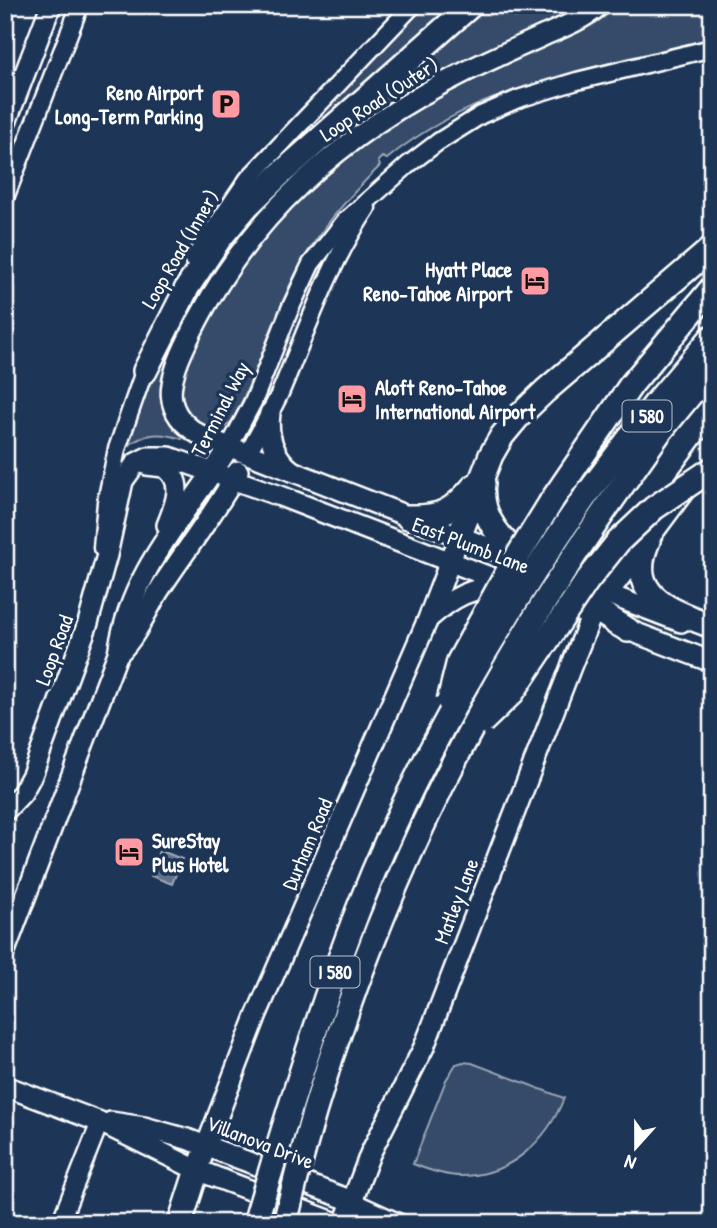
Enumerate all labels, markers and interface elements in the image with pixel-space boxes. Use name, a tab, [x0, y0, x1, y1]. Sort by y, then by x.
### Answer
street label: Loop Road (Outer)	[314, 50, 444, 148]
place label: Reno Airport Long-Term Parking	[55, 78, 204, 132]
parking icon: Reno Airport Long-Term Parking	[209, 87, 243, 121]
street label: Loop Road (Inner)	[134, 184, 226, 314]
place label: Hyatt Place Reno-Tahoe Airport	[363, 255, 513, 309]
hotel icon: Hyatt Place Reno-Tahoe Airport	[518, 264, 552, 298]
street label: Terminal Way	[184, 356, 256, 462]
place label: Aloft Reno-Tahoe International Airport	[375, 373, 536, 427]
hotel icon: Aloft Reno-Tahoe International Airport	[335, 382, 369, 416]
road number: I 580	[622, 400, 672, 432]
street label: East Plumb Lane	[408, 509, 534, 581]
street label: Loop Road	[28, 611, 80, 689]
street label: Durham Road	[275, 794, 339, 894]
place label: SureStay Plus Hotel	[152, 826, 229, 879]
hotel icon: SureStay Plus Hotel	[112, 835, 146, 869]
street label: Matley Lane	[426, 854, 486, 948]
road number: I 580	[310, 956, 360, 988]
street label: Villanova Drive	[202, 1108, 318, 1176]
north arrow	[602, 1112, 672, 1182]
text: N	[621, 1149, 639, 1177]

